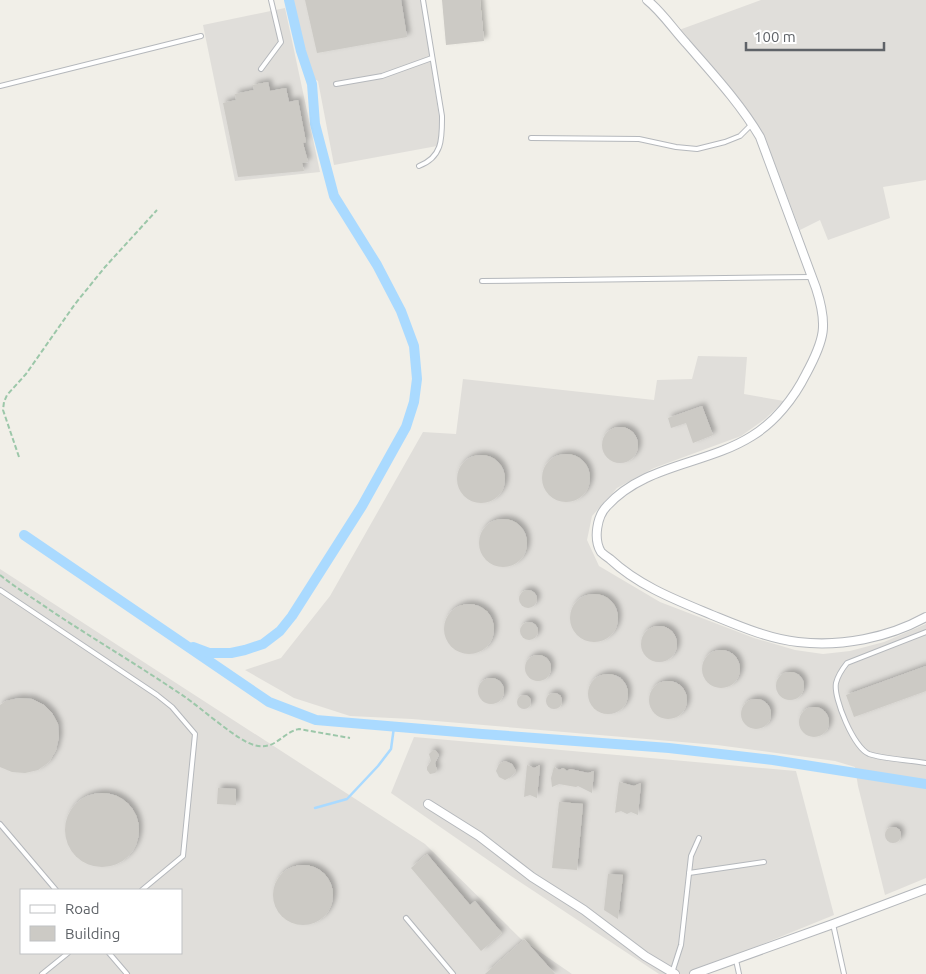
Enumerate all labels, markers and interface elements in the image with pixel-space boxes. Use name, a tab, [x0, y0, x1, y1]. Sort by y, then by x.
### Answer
scale bar	[746, 20, 884, 52]
text: 100 m	[754, 28, 796, 45]
legend	[20, 889, 182, 954]
text: Road	[65, 900, 100, 917]
text: Building	[65, 925, 120, 942]

